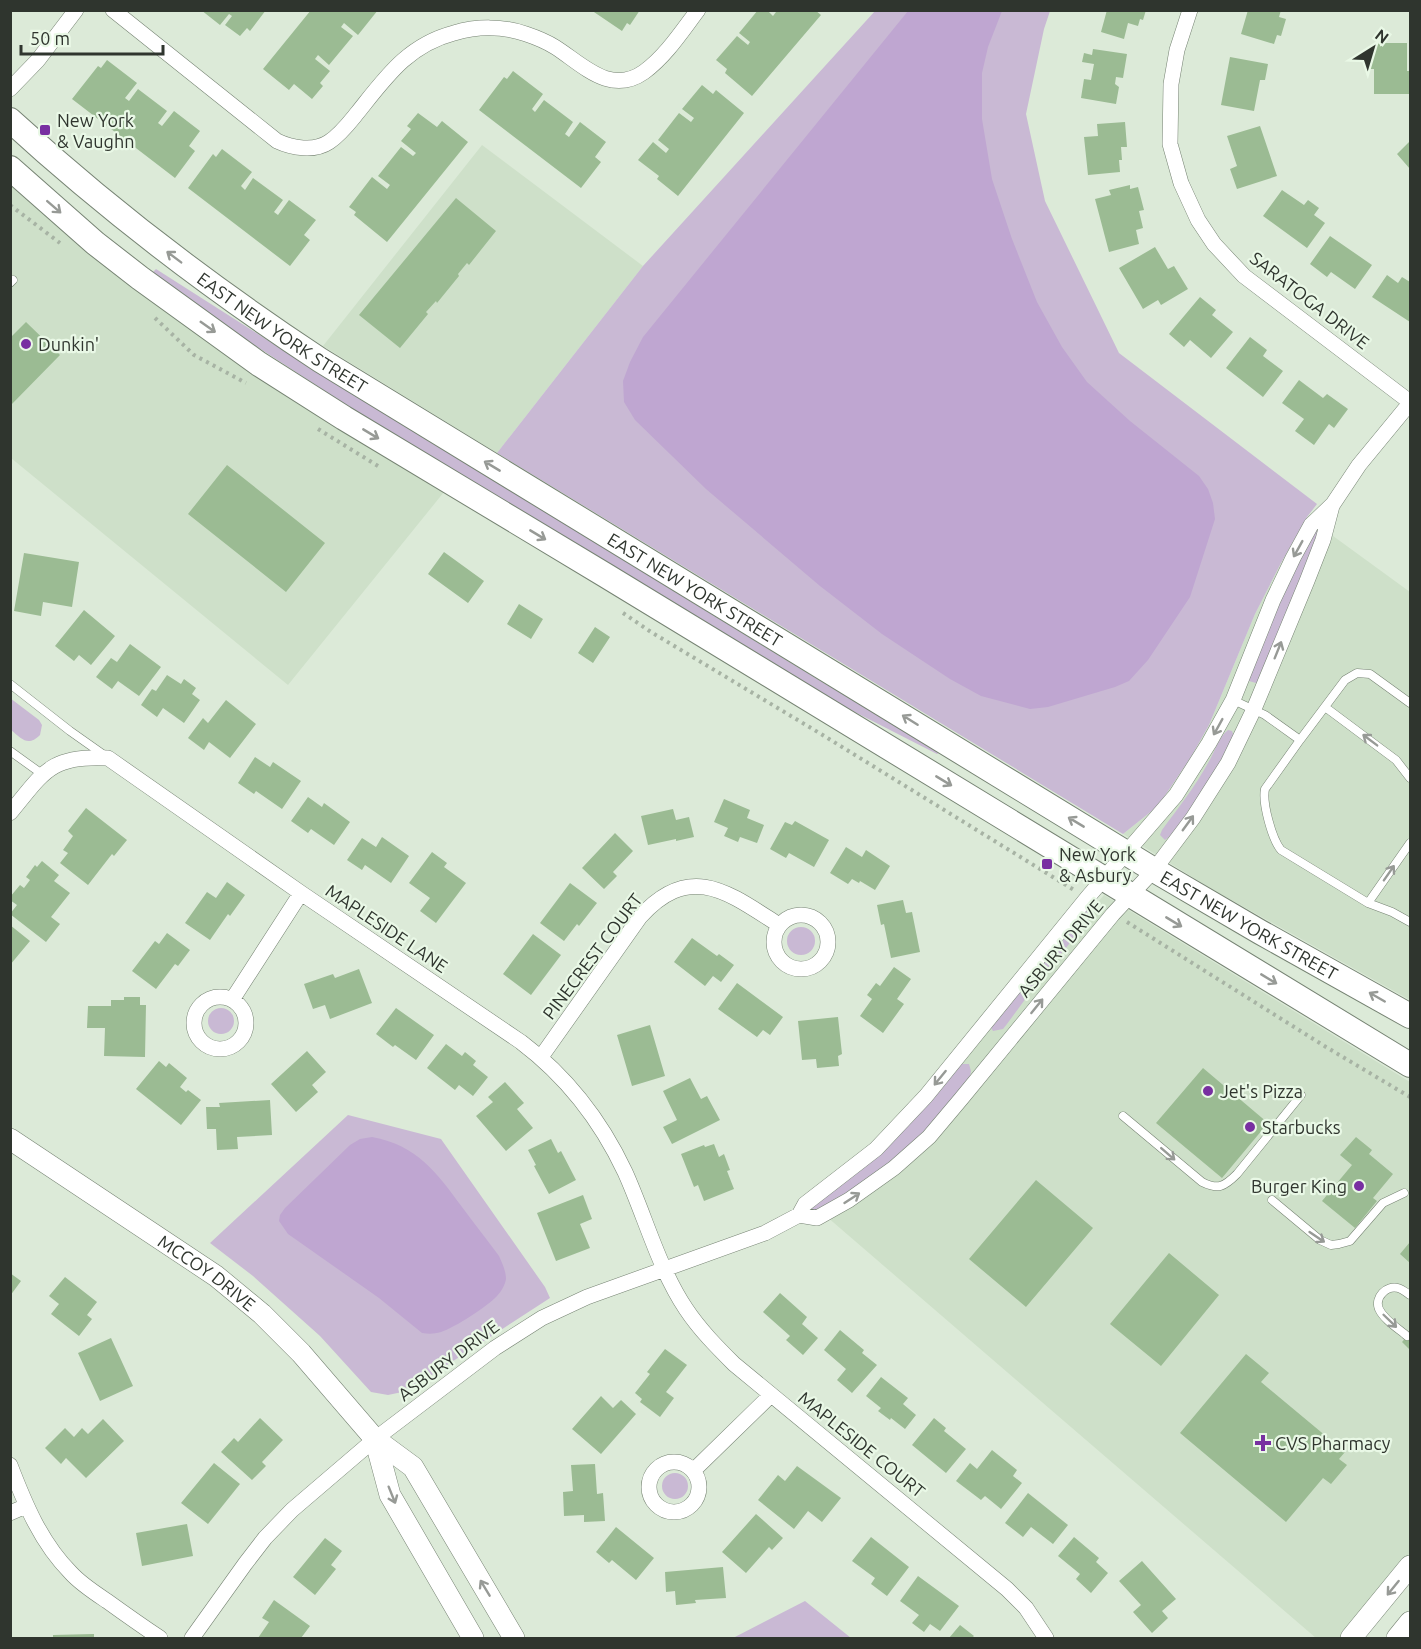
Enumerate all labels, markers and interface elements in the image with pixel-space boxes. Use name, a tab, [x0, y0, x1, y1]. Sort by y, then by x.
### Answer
scale bar	[21, 18, 164, 56]
north arrow	[1343, 18, 1403, 78]
text: N	[1372, 25, 1392, 47]
text: 50 m	[30, 28, 70, 48]
place label: New York & Vaughn	[57, 110, 134, 151]
marker: New York & Vaughn	[38, 123, 52, 137]
one-way arrow	[47, 200, 62, 214]
street label: SARATOGA DRIVE	[1247, 247, 1373, 353]
one-way arrow	[166, 251, 182, 264]
street label: EAST NEW YORK STREET	[194, 268, 371, 397]
one-way arrow	[199, 321, 215, 333]
place label: Dunkin'	[38, 334, 99, 354]
marker: Dunkin'	[19, 337, 33, 351]
one-way arrow	[362, 428, 379, 440]
one-way arrow	[484, 459, 501, 471]
street label: EAST NEW YORK STREET	[604, 528, 786, 650]
one-way arrow	[529, 529, 546, 541]
one-way arrow	[1291, 541, 1303, 558]
one-way arrow	[1273, 642, 1284, 660]
one-way arrow	[902, 714, 919, 726]
one-way arrow	[1212, 718, 1224, 735]
one-way arrow	[1362, 734, 1378, 747]
one-way arrow	[935, 775, 952, 787]
one-way arrow	[1182, 815, 1195, 831]
one-way arrow	[1068, 816, 1085, 828]
place label: New York & Asbury	[1059, 844, 1136, 885]
marker: New York & Asbury	[1040, 857, 1054, 871]
street label: EAST NEW YORK STREET	[1157, 866, 1341, 983]
one-way arrow	[1383, 866, 1395, 882]
street label: MAPLESIDE LANE	[322, 880, 452, 976]
street label: PINECREST COURT	[538, 889, 646, 1023]
street label: ASBURY DRIVE	[1014, 895, 1106, 1001]
one-way arrow	[1165, 917, 1182, 929]
one-way arrow	[1260, 974, 1277, 986]
one-way arrow	[1369, 991, 1386, 1003]
one-way arrow	[1030, 998, 1043, 1014]
one-way arrow	[934, 1070, 947, 1086]
place label: Jet's Pizza	[1220, 1081, 1303, 1101]
marker: Jet's Pizza	[1201, 1084, 1215, 1098]
place label: Starbucks	[1262, 1117, 1341, 1137]
marker: Starbucks	[1243, 1120, 1257, 1134]
one-way arrow	[1160, 1147, 1175, 1161]
place label: Burger King	[1251, 1176, 1347, 1196]
marker: Burger King	[1352, 1179, 1366, 1193]
one-way arrow	[843, 1192, 860, 1205]
one-way arrow	[1308, 1230, 1325, 1243]
street label: MCCOY DRIVE	[155, 1231, 260, 1314]
one-way arrow	[1382, 1313, 1397, 1327]
street label: ASBURY DRIVE	[394, 1316, 502, 1404]
street label: MAPLESIDE COURT	[795, 1387, 929, 1501]
place label: CVS Pharmacy	[1275, 1433, 1391, 1453]
marker: CVS Pharmacy	[1256, 1436, 1270, 1450]
one-way arrow	[387, 1485, 398, 1503]
one-way arrow	[479, 1580, 491, 1597]
one-way arrow	[1386, 1580, 1399, 1596]

